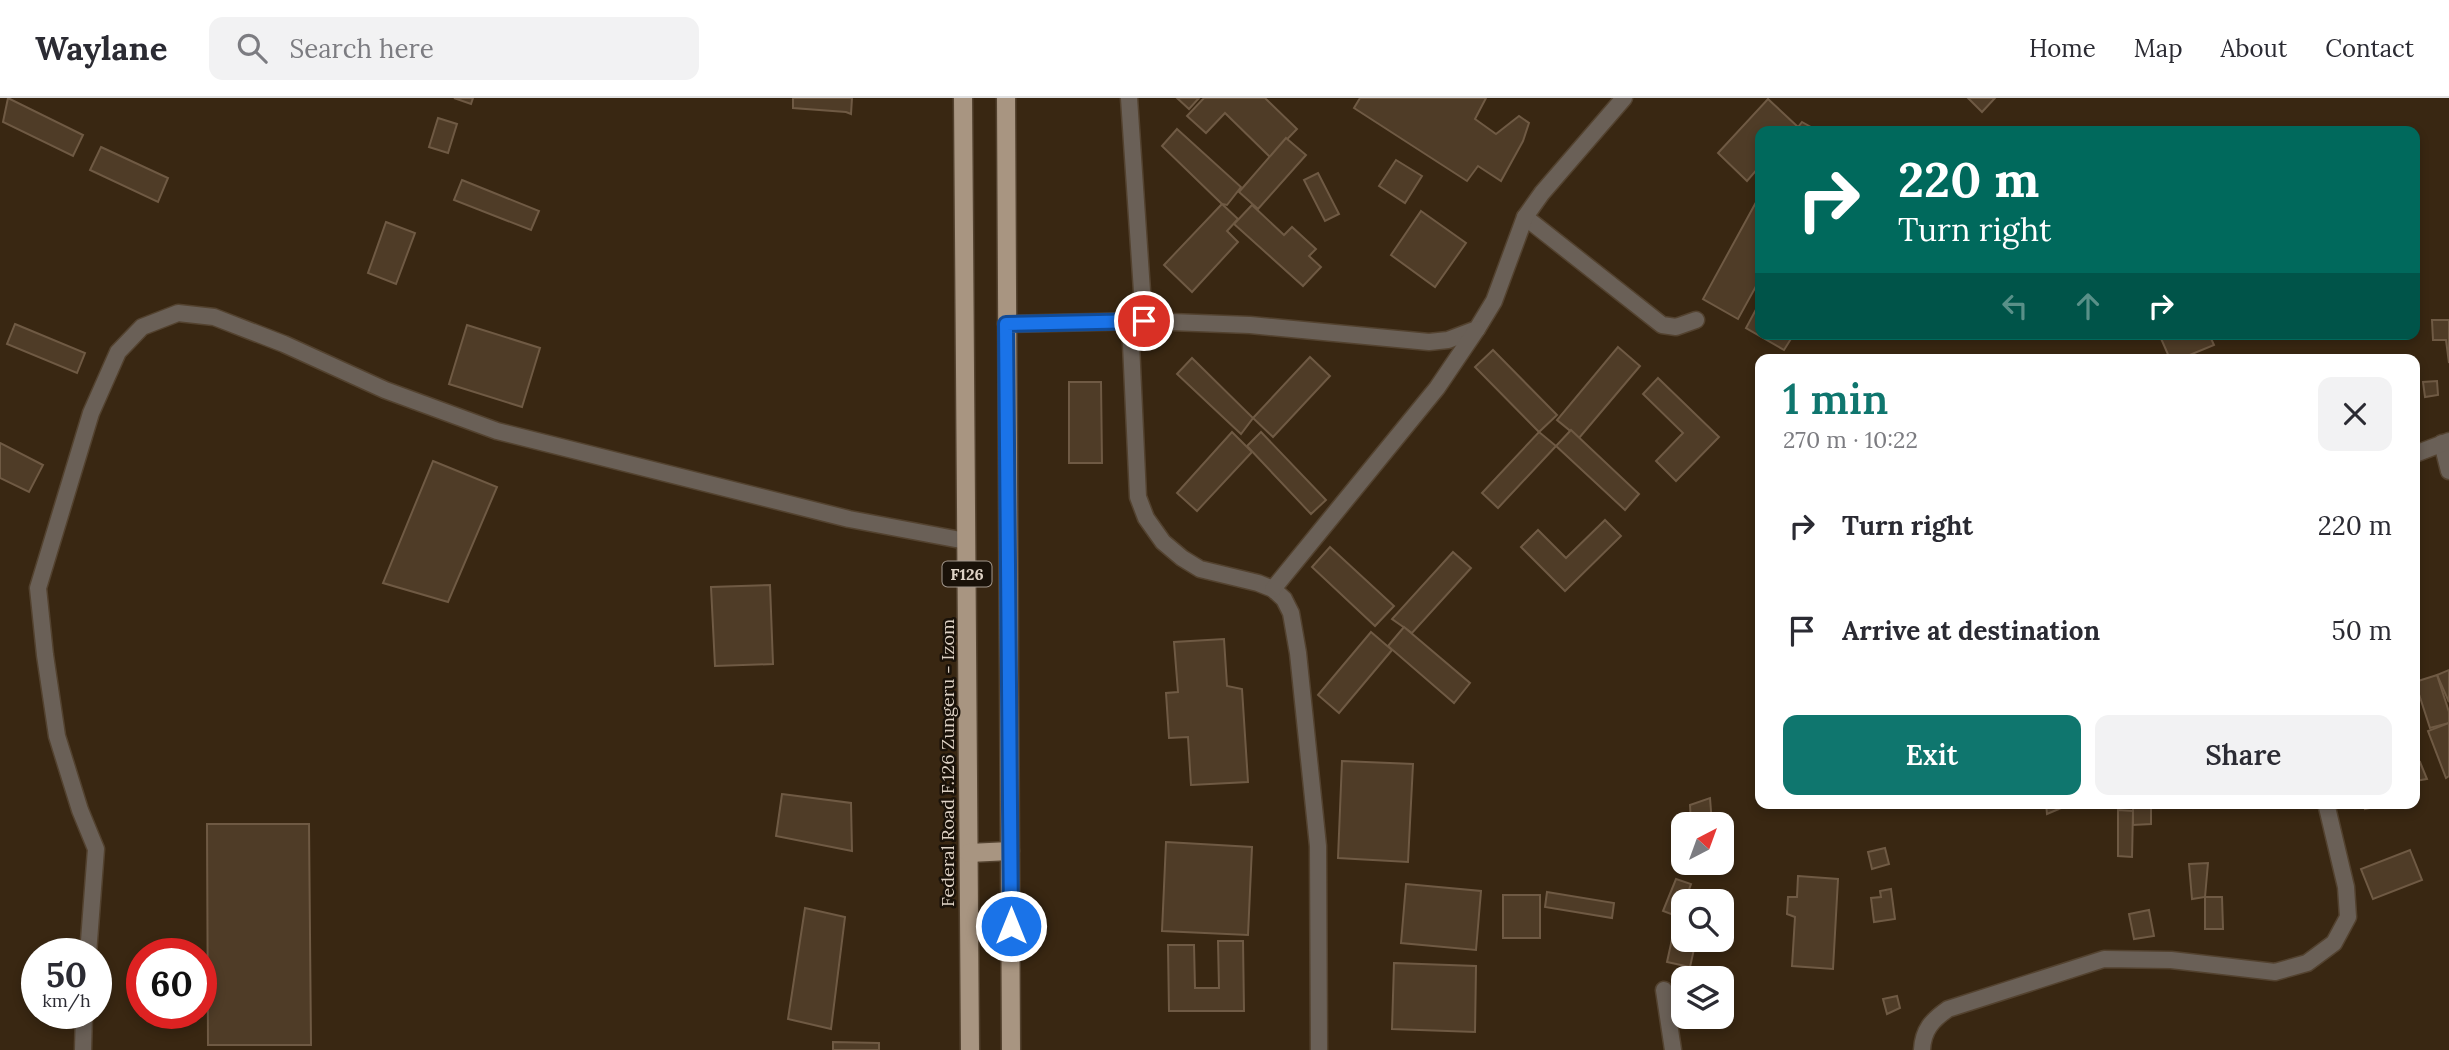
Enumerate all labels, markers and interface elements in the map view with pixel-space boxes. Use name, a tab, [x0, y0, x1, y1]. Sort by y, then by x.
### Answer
search box	[209, 17, 699, 80]
text: Waylane	[35, 27, 167, 69]
icon: search	[233, 29, 271, 67]
text: Search here	[289, 32, 434, 65]
text: Home	[2029, 33, 2096, 64]
text: Map	[2134, 33, 2183, 64]
text: About	[2221, 33, 2287, 64]
text: Contact	[2325, 33, 2414, 64]
text: 220 m	[1898, 148, 2039, 210]
icon: right	[1783, 154, 1874, 245]
text: Turn right	[1898, 209, 2051, 250]
icon: left	[1996, 287, 2034, 325]
icon: ahead	[2069, 287, 2107, 325]
icon: right	[2142, 287, 2180, 325]
pin	[1114, 291, 1174, 351]
icon: arrive	[1125, 302, 1163, 340]
text: 1 min	[1783, 372, 1888, 426]
button: close	[2318, 377, 2392, 451]
text: 270 m · 10:22	[1783, 425, 1918, 454]
icon: right	[1783, 507, 1821, 545]
text: Turn right	[1842, 509, 1973, 542]
text: 220 m	[2318, 509, 2392, 542]
road number: F126	[942, 561, 992, 587]
icon: arrive	[1783, 612, 1821, 650]
text: Arrive at destination	[1842, 614, 2100, 647]
text: 50 m	[2332, 614, 2392, 647]
street label: Federal Road F.126 Zungeru - Izom	[936, 619, 959, 907]
button: Exit	[1783, 715, 2081, 795]
button: Share	[2095, 715, 2392, 795]
north arrow	[1671, 812, 1734, 875]
map controls	[1671, 812, 1734, 1029]
position arrow	[974, 889, 1048, 963]
button: search	[1671, 889, 1734, 952]
speed limit sign: 60	[126, 938, 217, 1029]
text: 50	[46, 952, 87, 997]
button: layers	[1671, 966, 1734, 1029]
text: km/h	[42, 989, 91, 1012]

